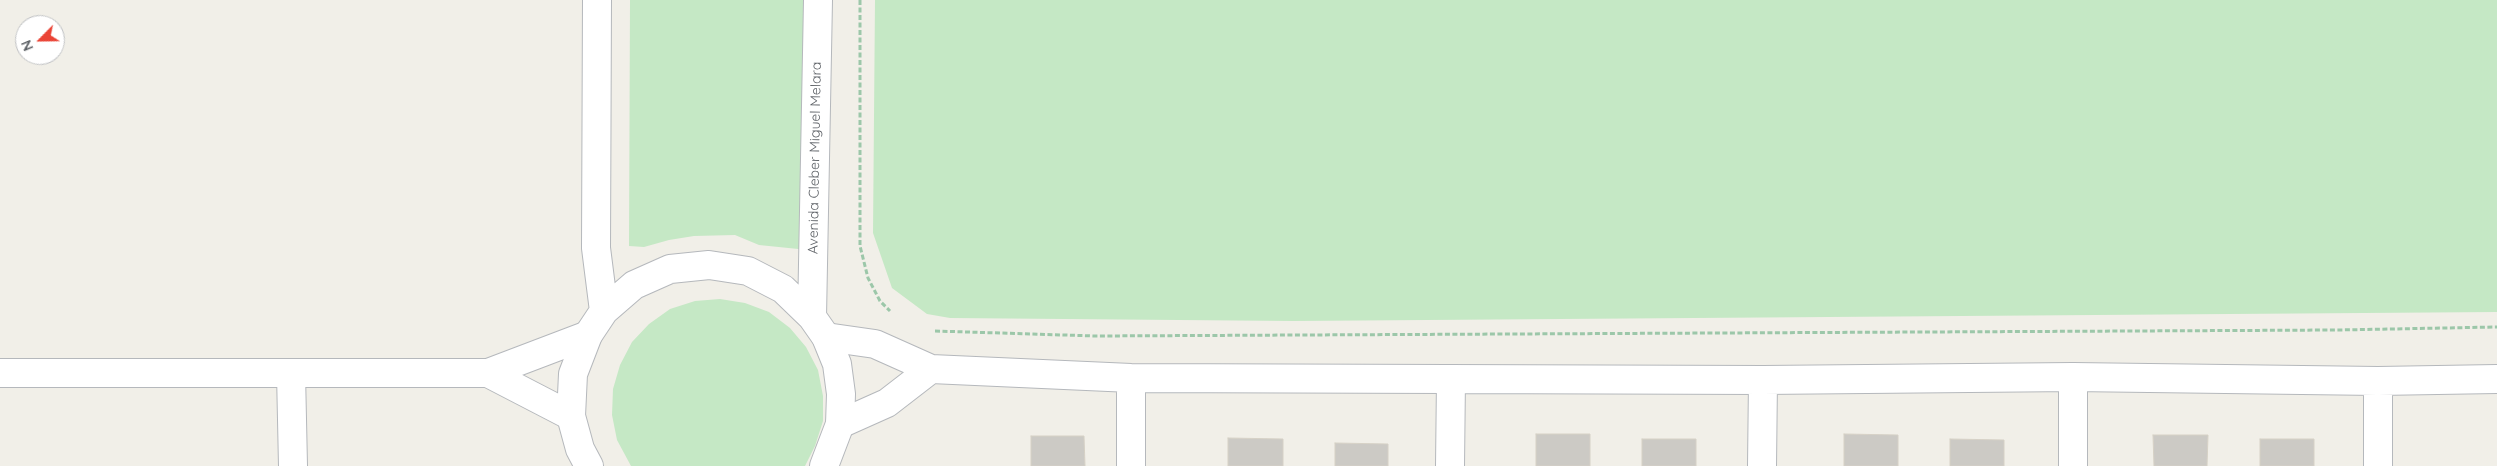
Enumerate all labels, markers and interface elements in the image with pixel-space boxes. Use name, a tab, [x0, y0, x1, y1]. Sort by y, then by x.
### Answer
north arrow	[15, 15, 65, 65]
text: N	[17, 37, 37, 54]
street label: Avenida Cleber Miguel Melara	[805, 62, 825, 254]

